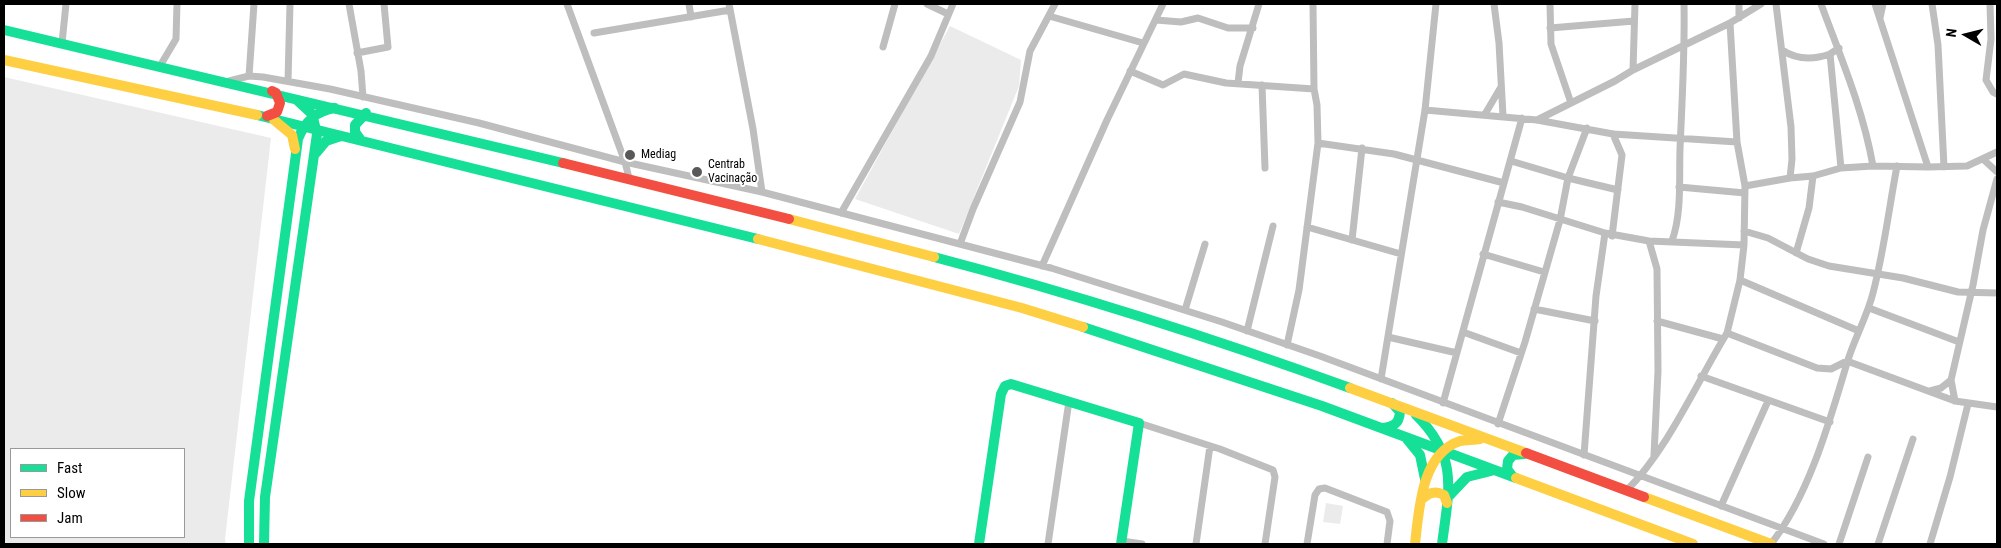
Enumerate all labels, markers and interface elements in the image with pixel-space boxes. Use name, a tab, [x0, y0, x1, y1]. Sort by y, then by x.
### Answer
north arrow	[1941, 10, 1991, 60]
text: N	[1943, 28, 1960, 38]
marker: Mediag	[623, 148, 637, 162]
place label: Mediag	[641, 148, 676, 162]
place label: Centrab Vacinação	[708, 158, 757, 186]
marker: Centrab Vacinação	[690, 165, 704, 179]
legend	[10, 448, 185, 538]
text: Fast	[57, 459, 82, 477]
text: Slow	[57, 484, 86, 502]
text: Jam	[57, 509, 83, 527]

